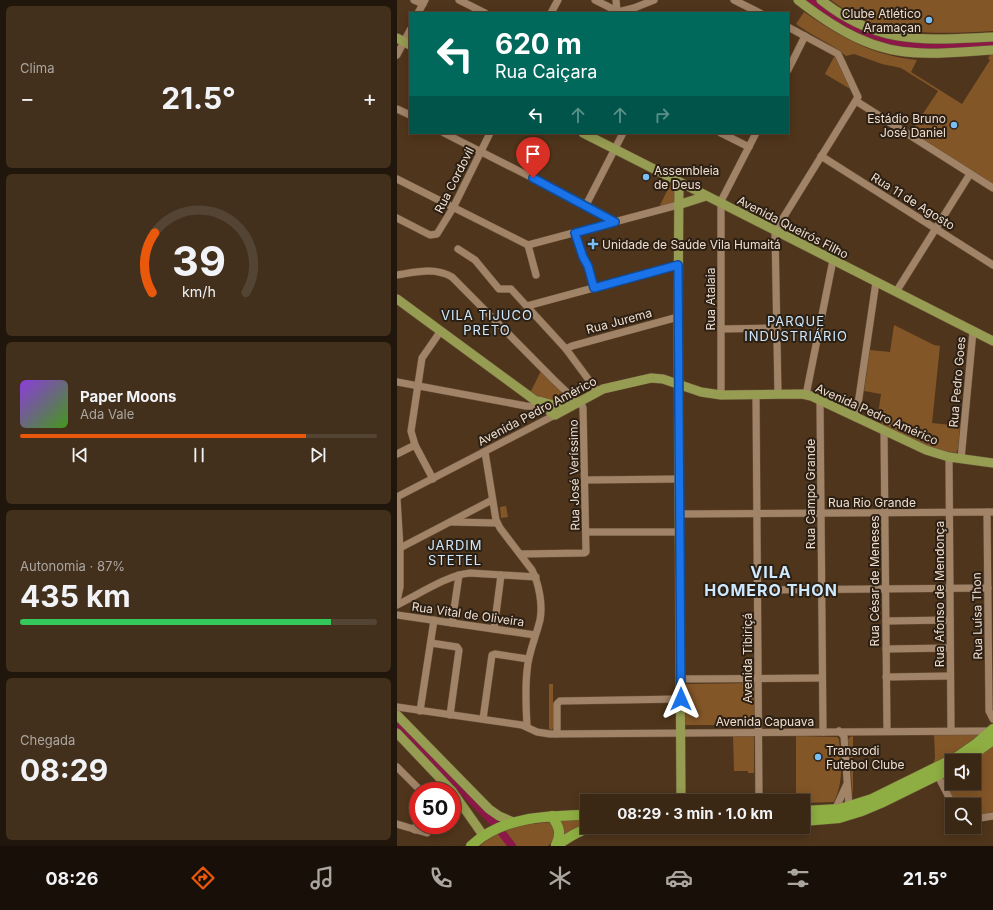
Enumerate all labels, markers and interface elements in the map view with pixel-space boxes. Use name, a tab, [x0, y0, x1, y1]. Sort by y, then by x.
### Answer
place label: Clube Atlético Aramaçan	[842, 6, 921, 35]
marker: Clube Atlético Aramaçan	[924, 15, 934, 25]
text: 620 m	[495, 27, 582, 61]
icon: left	[429, 28, 481, 80]
text: Clima	[20, 60, 54, 76]
text: Rua Caiçara	[495, 61, 597, 82]
text: 21.5°	[161, 80, 236, 116]
text: −	[20, 85, 35, 111]
text: +	[362, 85, 377, 111]
icon: left	[525, 104, 547, 126]
icon: ahead	[567, 104, 589, 126]
icon: ahead	[609, 104, 631, 126]
icon: right	[651, 104, 673, 126]
place label: Estádio Bruno José Daniel	[867, 111, 946, 140]
marker: Estádio Bruno José Daniel	[949, 120, 959, 130]
pin	[516, 137, 550, 178]
icon: arrive	[522, 143, 544, 165]
street label: Rua Cordovil	[431, 144, 477, 216]
place label: Assembleia de Deus	[654, 163, 719, 192]
street label: Rua 11 de Agosto	[868, 169, 958, 233]
marker: Assembleia de Deus	[641, 172, 651, 182]
street label: Avenida Queirós Filho	[735, 192, 851, 262]
text: 39	[172, 236, 225, 286]
place label: Unidade de Saúde Vila Humaitá	[602, 237, 781, 252]
marker: Unidade de Saúde Vila Humaitá	[587, 238, 599, 250]
street label: Rua Atalaia	[703, 268, 718, 331]
text: km/h	[182, 283, 215, 300]
street label: Rua Jurema	[584, 305, 654, 337]
district label: VILA TIJUCO PRETO	[441, 307, 533, 338]
district label: PARQUE INDUSTRIÁRIO	[744, 313, 848, 344]
street label: Rua Pedro Goes	[946, 336, 968, 428]
street label: Avenida Pedro Américo	[475, 373, 599, 449]
street label: Avenida Pedro Américo	[813, 380, 941, 448]
text: Paper Moons	[80, 387, 176, 406]
text: Ada Vale	[80, 406, 134, 422]
street label: Rua José Veríssimo	[566, 419, 582, 531]
street label: Rua Campo Grande	[803, 439, 818, 549]
icon: previous	[69, 444, 91, 466]
icon: pause	[188, 444, 210, 466]
icon: next	[307, 444, 329, 466]
street label: Rua Rio Grande	[828, 495, 916, 510]
street label: Rua César de Meneses	[867, 516, 882, 646]
street label: Rua Afonso de Mendonça	[932, 521, 947, 667]
district label: JARDIM STETEL	[427, 537, 483, 568]
text: Autonomia · 87%	[20, 558, 125, 574]
district label: VILA HOMERO THON	[704, 562, 838, 600]
street label: Rua Luísa Thon	[969, 572, 985, 660]
text: 435 km	[20, 578, 131, 614]
street label: Rua Vital de Oliveira	[411, 599, 525, 629]
street label: Avenida Tibiriçá	[740, 613, 755, 703]
position arrow	[660, 678, 702, 720]
street label: Avenida Capuava	[716, 714, 814, 729]
text: Chegada	[20, 732, 75, 748]
place label: Transrodi Futebol Clube	[826, 743, 905, 772]
text: 08:29	[20, 752, 108, 788]
marker: Transrodi Futebol Clube	[813, 752, 823, 762]
map controls	[945, 754, 981, 834]
button: sound	[945, 754, 981, 790]
speed limit sign: 50	[409, 782, 461, 834]
button: search	[945, 798, 981, 834]
text: 08:29 · 3 min · 1.0 km	[617, 804, 773, 823]
icon: directions	[189, 864, 217, 892]
icon: music	[308, 864, 336, 892]
icon: phone	[427, 864, 455, 892]
icon: climate	[546, 864, 574, 892]
icon: car	[665, 864, 693, 892]
icon: filters	[784, 864, 812, 892]
text: 08:26	[45, 868, 98, 889]
text: 21.5°	[903, 868, 948, 889]

